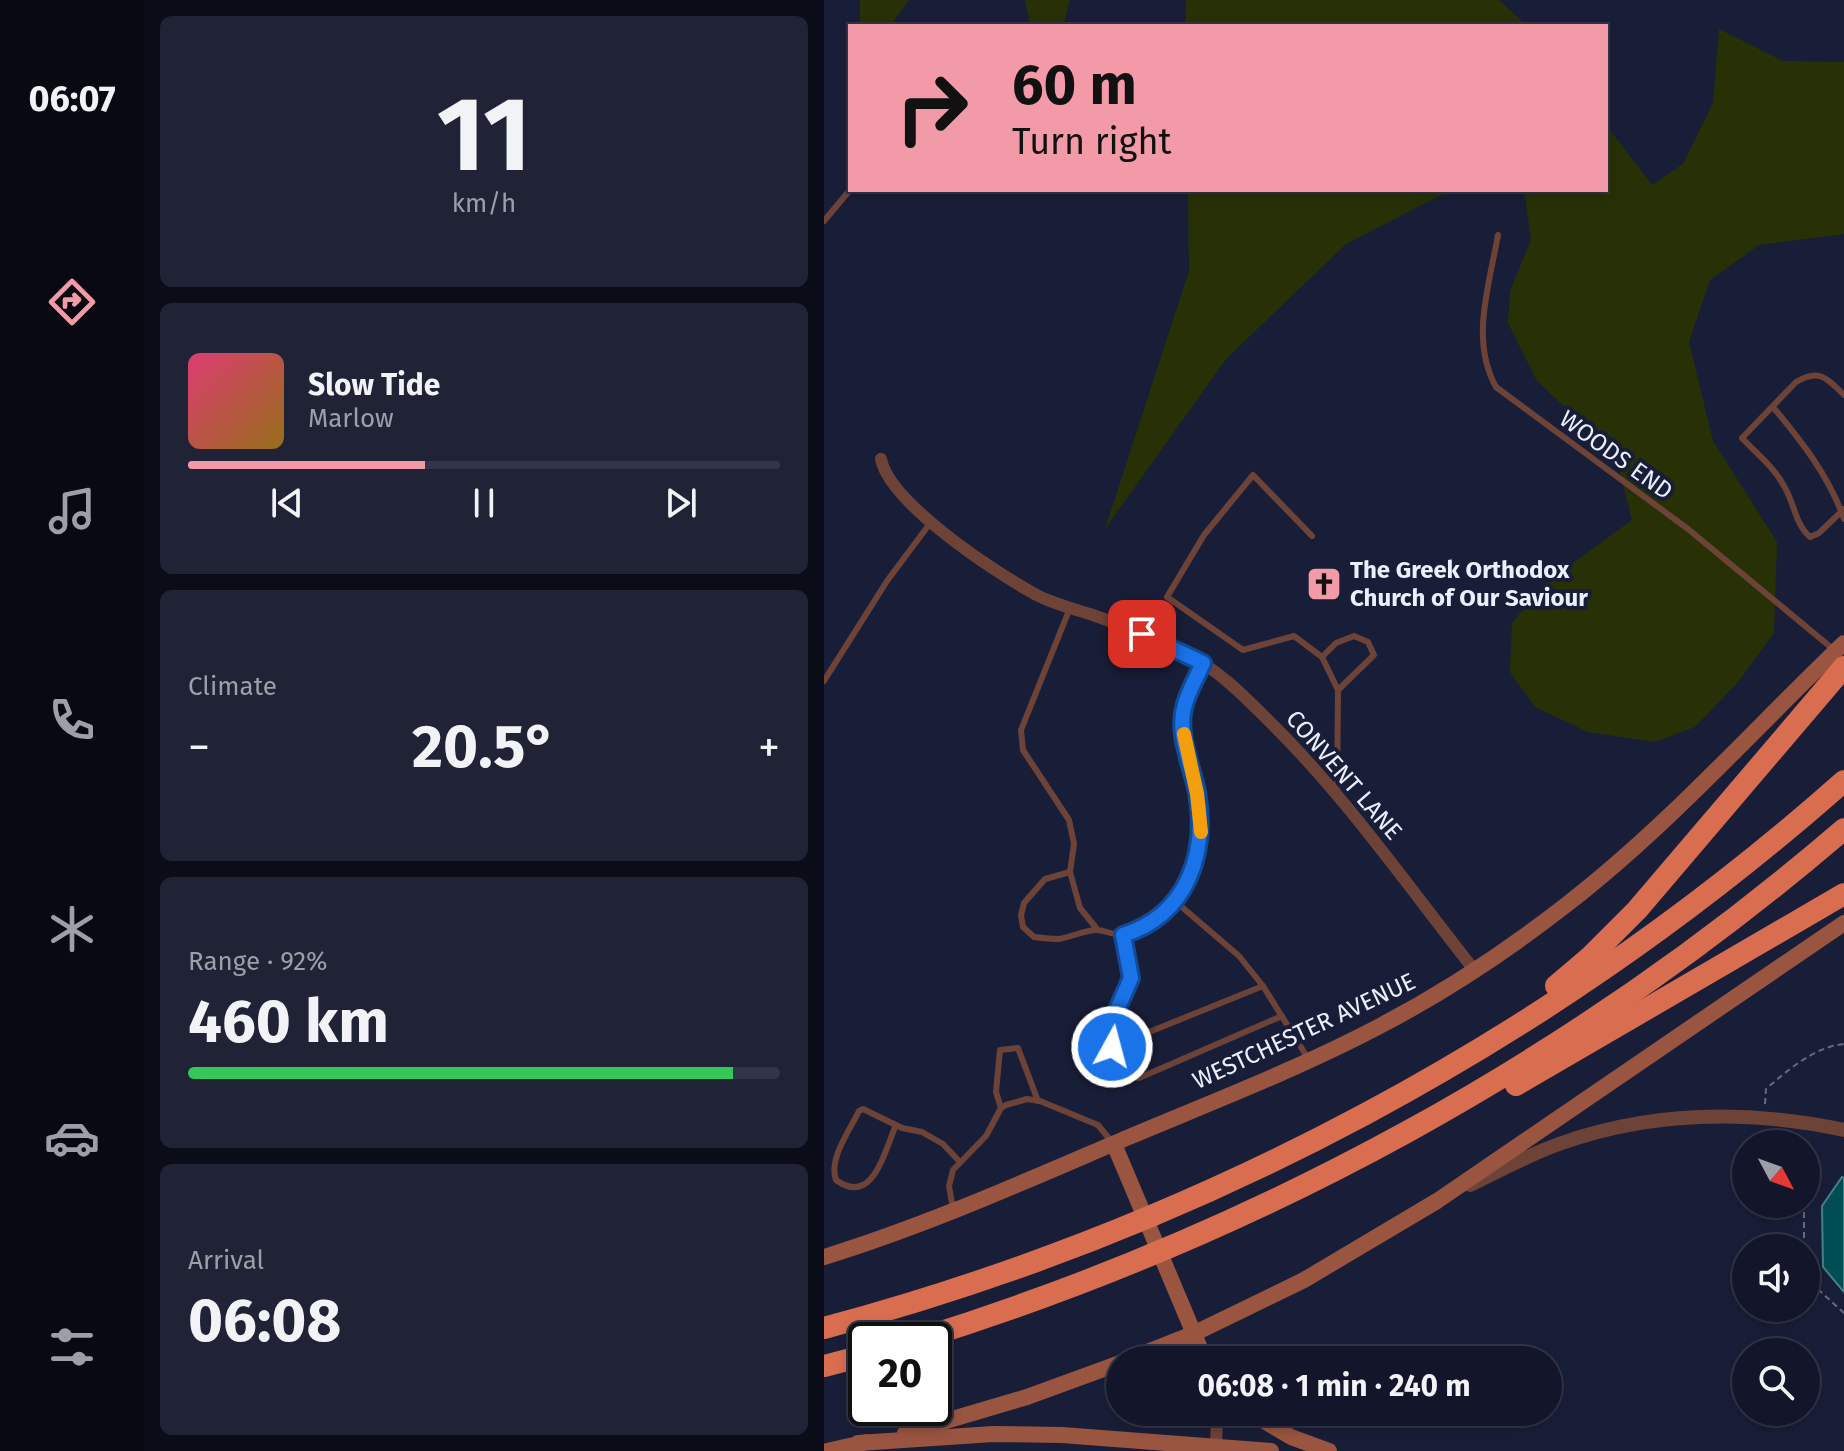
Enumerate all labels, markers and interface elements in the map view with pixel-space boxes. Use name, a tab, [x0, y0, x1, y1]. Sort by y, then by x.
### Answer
text: 60 m	[1012, 52, 1137, 119]
icon: right	[880, 56, 984, 160]
text: 11	[437, 73, 531, 198]
text: 06:07	[28, 77, 116, 121]
text: Turn right	[1012, 120, 1172, 164]
text: km/h	[452, 188, 516, 219]
icon: directions	[44, 274, 100, 330]
text: Slow Tide	[308, 367, 440, 403]
text: Marlow	[308, 403, 394, 434]
street label: WOODS END	[1554, 405, 1678, 505]
icon: previous	[265, 481, 309, 525]
icon: pause	[462, 481, 506, 525]
icon: next	[659, 481, 703, 525]
icon: music	[44, 483, 100, 539]
place label: The Greek Orthodox Church of Our Saviour	[1350, 556, 1588, 612]
church icon: The Greek Orthodox Church of Our Saviour	[1305, 565, 1343, 603]
pin	[1108, 600, 1176, 668]
icon: arrive	[1120, 612, 1164, 656]
text: Climate	[188, 671, 277, 702]
icon: phone	[44, 692, 100, 748]
street label: CONVENT LANE	[1280, 705, 1408, 845]
text: 20.5°	[412, 711, 556, 783]
text: −	[188, 721, 210, 774]
text: +	[758, 721, 780, 774]
icon: climate	[44, 901, 100, 957]
text: Range · 92%	[188, 946, 328, 977]
street label: WESTCHESTER AVENUE	[1188, 967, 1420, 1095]
text: 460 km	[188, 986, 389, 1058]
position arrow	[1070, 1005, 1154, 1089]
icon: car	[44, 1110, 100, 1166]
north arrow	[1732, 1130, 1820, 1218]
map controls	[1732, 1130, 1820, 1426]
button: sound	[1732, 1234, 1820, 1322]
text: Arrival	[188, 1245, 264, 1276]
text: 06:08	[188, 1285, 341, 1357]
icon: filters	[44, 1319, 100, 1375]
speed limit sign: 20	[848, 1322, 952, 1426]
button: search	[1732, 1338, 1820, 1426]
text: 06:08 · 1 min · 240 m	[1197, 1368, 1471, 1404]

